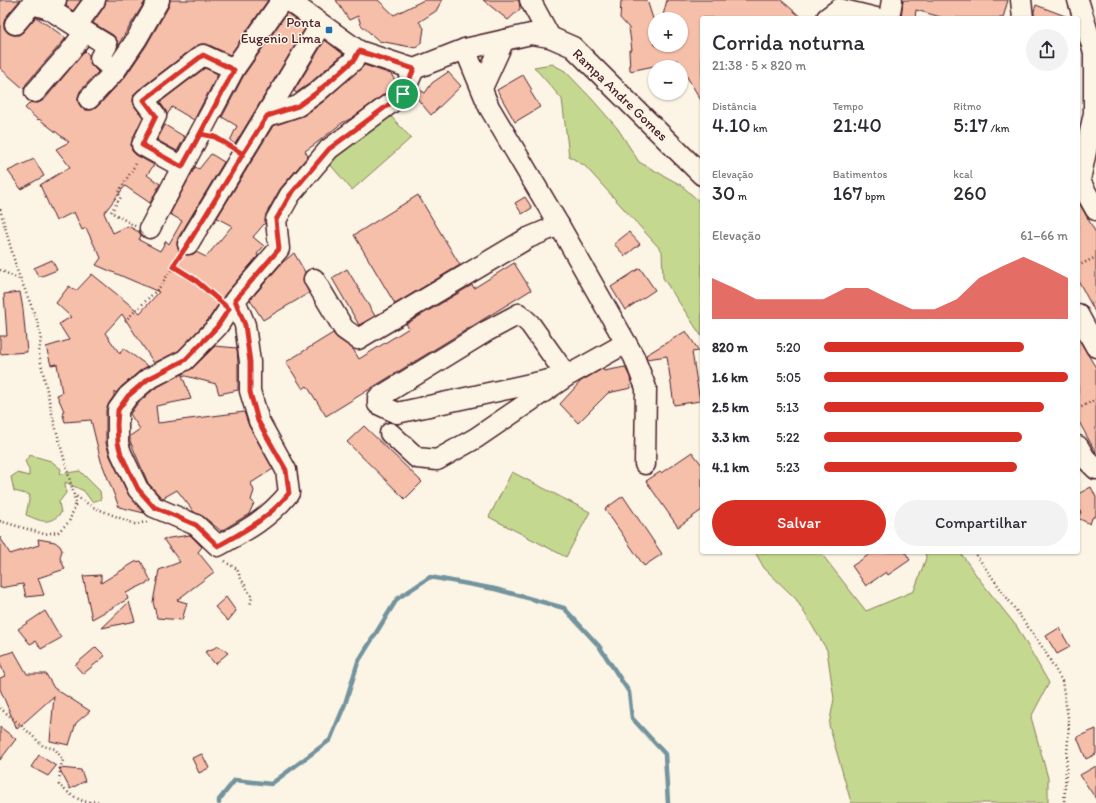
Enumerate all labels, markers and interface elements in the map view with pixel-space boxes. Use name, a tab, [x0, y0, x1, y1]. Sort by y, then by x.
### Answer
map controls	[648, 12, 688, 100]
button: +	[648, 12, 688, 52]
place label: Ponta Eugenio Lima	[241, 14, 322, 47]
marker: Ponta Eugenio Lima	[324, 25, 334, 35]
text: Corrida noturna	[712, 29, 865, 56]
button: share	[1026, 29, 1068, 71]
street label: Rampa Andre Gomes	[569, 45, 671, 145]
text: 21:38 · 5 × 820 m	[712, 58, 806, 73]
button: −	[648, 60, 688, 100]
pin	[386, 77, 420, 111]
icon: arrive	[392, 83, 414, 105]
text: Distância	[712, 100, 757, 113]
text: Tempo	[833, 100, 863, 113]
text: Ritmo	[953, 100, 981, 113]
text: 4.10	[712, 113, 751, 137]
text: 21:40	[833, 113, 882, 137]
text: 5:17	[953, 113, 988, 137]
text: km	[751, 122, 768, 135]
text: /km	[988, 122, 1010, 135]
text: Elevação	[712, 168, 753, 181]
text: Batimentos	[833, 168, 887, 181]
text: kcal	[953, 168, 973, 181]
text: 30	[712, 181, 735, 205]
text: 167	[833, 181, 862, 205]
text: 260	[953, 181, 987, 205]
text: m	[735, 190, 747, 203]
text: bpm	[862, 190, 885, 203]
text: Elevação	[712, 228, 761, 243]
text: 61–66 m	[1020, 228, 1068, 243]
text: 820 m	[712, 340, 748, 355]
text: 5:20	[776, 340, 801, 355]
text: 1.6 km	[712, 370, 748, 385]
text: 5:05	[776, 370, 801, 385]
text: 2.5 km	[712, 400, 749, 415]
text: 5:13	[776, 400, 799, 415]
text: 3.3 km	[712, 430, 749, 445]
text: 5:22	[776, 430, 800, 445]
text: 4.1 km	[712, 460, 749, 475]
text: 5:23	[776, 460, 800, 475]
button: Salvar	[712, 500, 886, 546]
button: Compartilhar	[894, 500, 1068, 546]

